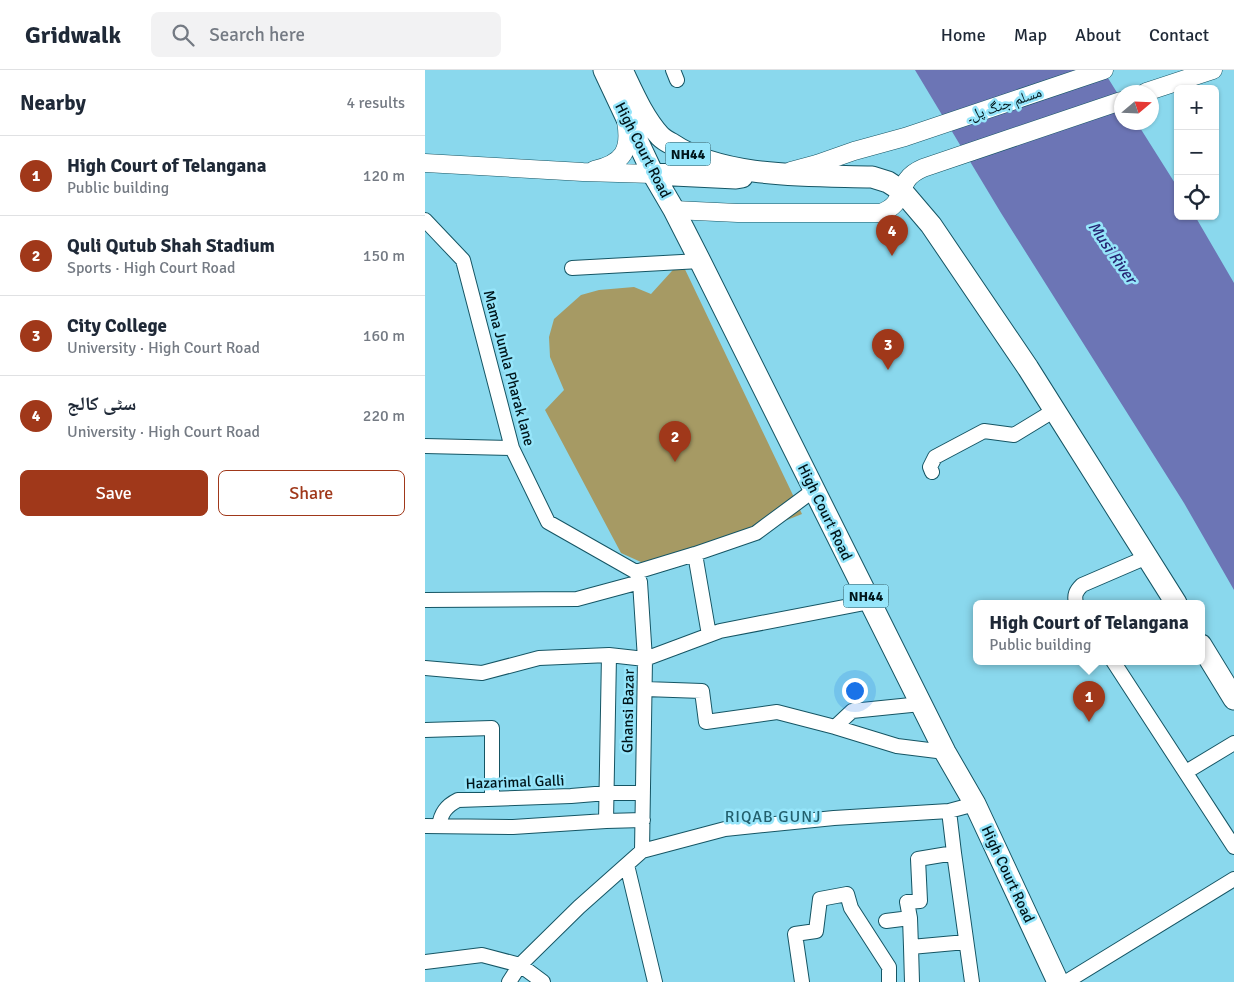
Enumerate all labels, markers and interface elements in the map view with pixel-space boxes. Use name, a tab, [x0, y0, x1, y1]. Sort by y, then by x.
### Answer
search box	[151, 12, 501, 57]
text: Gridwalk	[25, 20, 121, 50]
icon: search	[169, 21, 197, 49]
text: Search here	[209, 23, 305, 47]
text: Home	[941, 24, 986, 46]
text: Map	[1014, 24, 1047, 46]
text: About	[1075, 24, 1121, 46]
text: Contact	[1149, 24, 1209, 46]
street label: مسلم جنگ پل۔	[964, 83, 1044, 126]
north arrow	[1114, 85, 1159, 130]
map controls	[1174, 85, 1219, 220]
button: +	[1174, 85, 1219, 130]
text: Nearby	[20, 90, 86, 116]
text: 4 results	[346, 93, 405, 113]
street label: High Court Road	[611, 99, 675, 201]
button: −	[1174, 130, 1219, 175]
road number: NH44	[665, 142, 711, 166]
text: High Court of Telangana	[67, 154, 266, 178]
text: 1	[32, 166, 40, 186]
text: 120 m	[363, 166, 405, 186]
button: locate	[1174, 175, 1219, 220]
text: Public building	[67, 178, 169, 198]
pin: 4	[876, 215, 908, 256]
water label: Musi River	[1084, 218, 1142, 289]
text: Quli Qutub Shah Stadium	[67, 234, 275, 258]
text: 2	[32, 246, 40, 266]
text: 150 m	[363, 246, 405, 266]
text: Sports · High Court Road	[67, 258, 235, 278]
street label: Mama Jumla Pharak lane	[480, 288, 538, 448]
text: City College	[67, 314, 167, 338]
text: 3	[32, 326, 40, 346]
text: 160 m	[363, 326, 405, 346]
pin: 3	[872, 329, 904, 370]
text: University · High Court Road	[67, 338, 260, 358]
text: سٹی کالج	[67, 392, 136, 416]
text: 4	[32, 406, 40, 426]
text: 220 m	[363, 406, 405, 426]
pin: 2	[659, 421, 691, 462]
text: University · High Court Road	[67, 422, 260, 442]
street label: High Court Road	[794, 461, 856, 563]
button: Save	[20, 470, 208, 516]
button: Share	[218, 470, 405, 516]
road number: NH44	[843, 584, 889, 608]
popup	[973, 600, 1205, 665]
text: High Court of Telangana	[989, 611, 1189, 635]
text: Public building	[989, 635, 1091, 655]
street label: Ghansi Bazar	[618, 668, 638, 753]
your location	[842, 678, 868, 704]
pin: 1	[1073, 681, 1105, 722]
street label: Hazarimal Galli	[465, 771, 565, 793]
district label: RIQAB GUNJ	[725, 807, 821, 827]
street label: High Court Road	[978, 823, 1038, 925]

